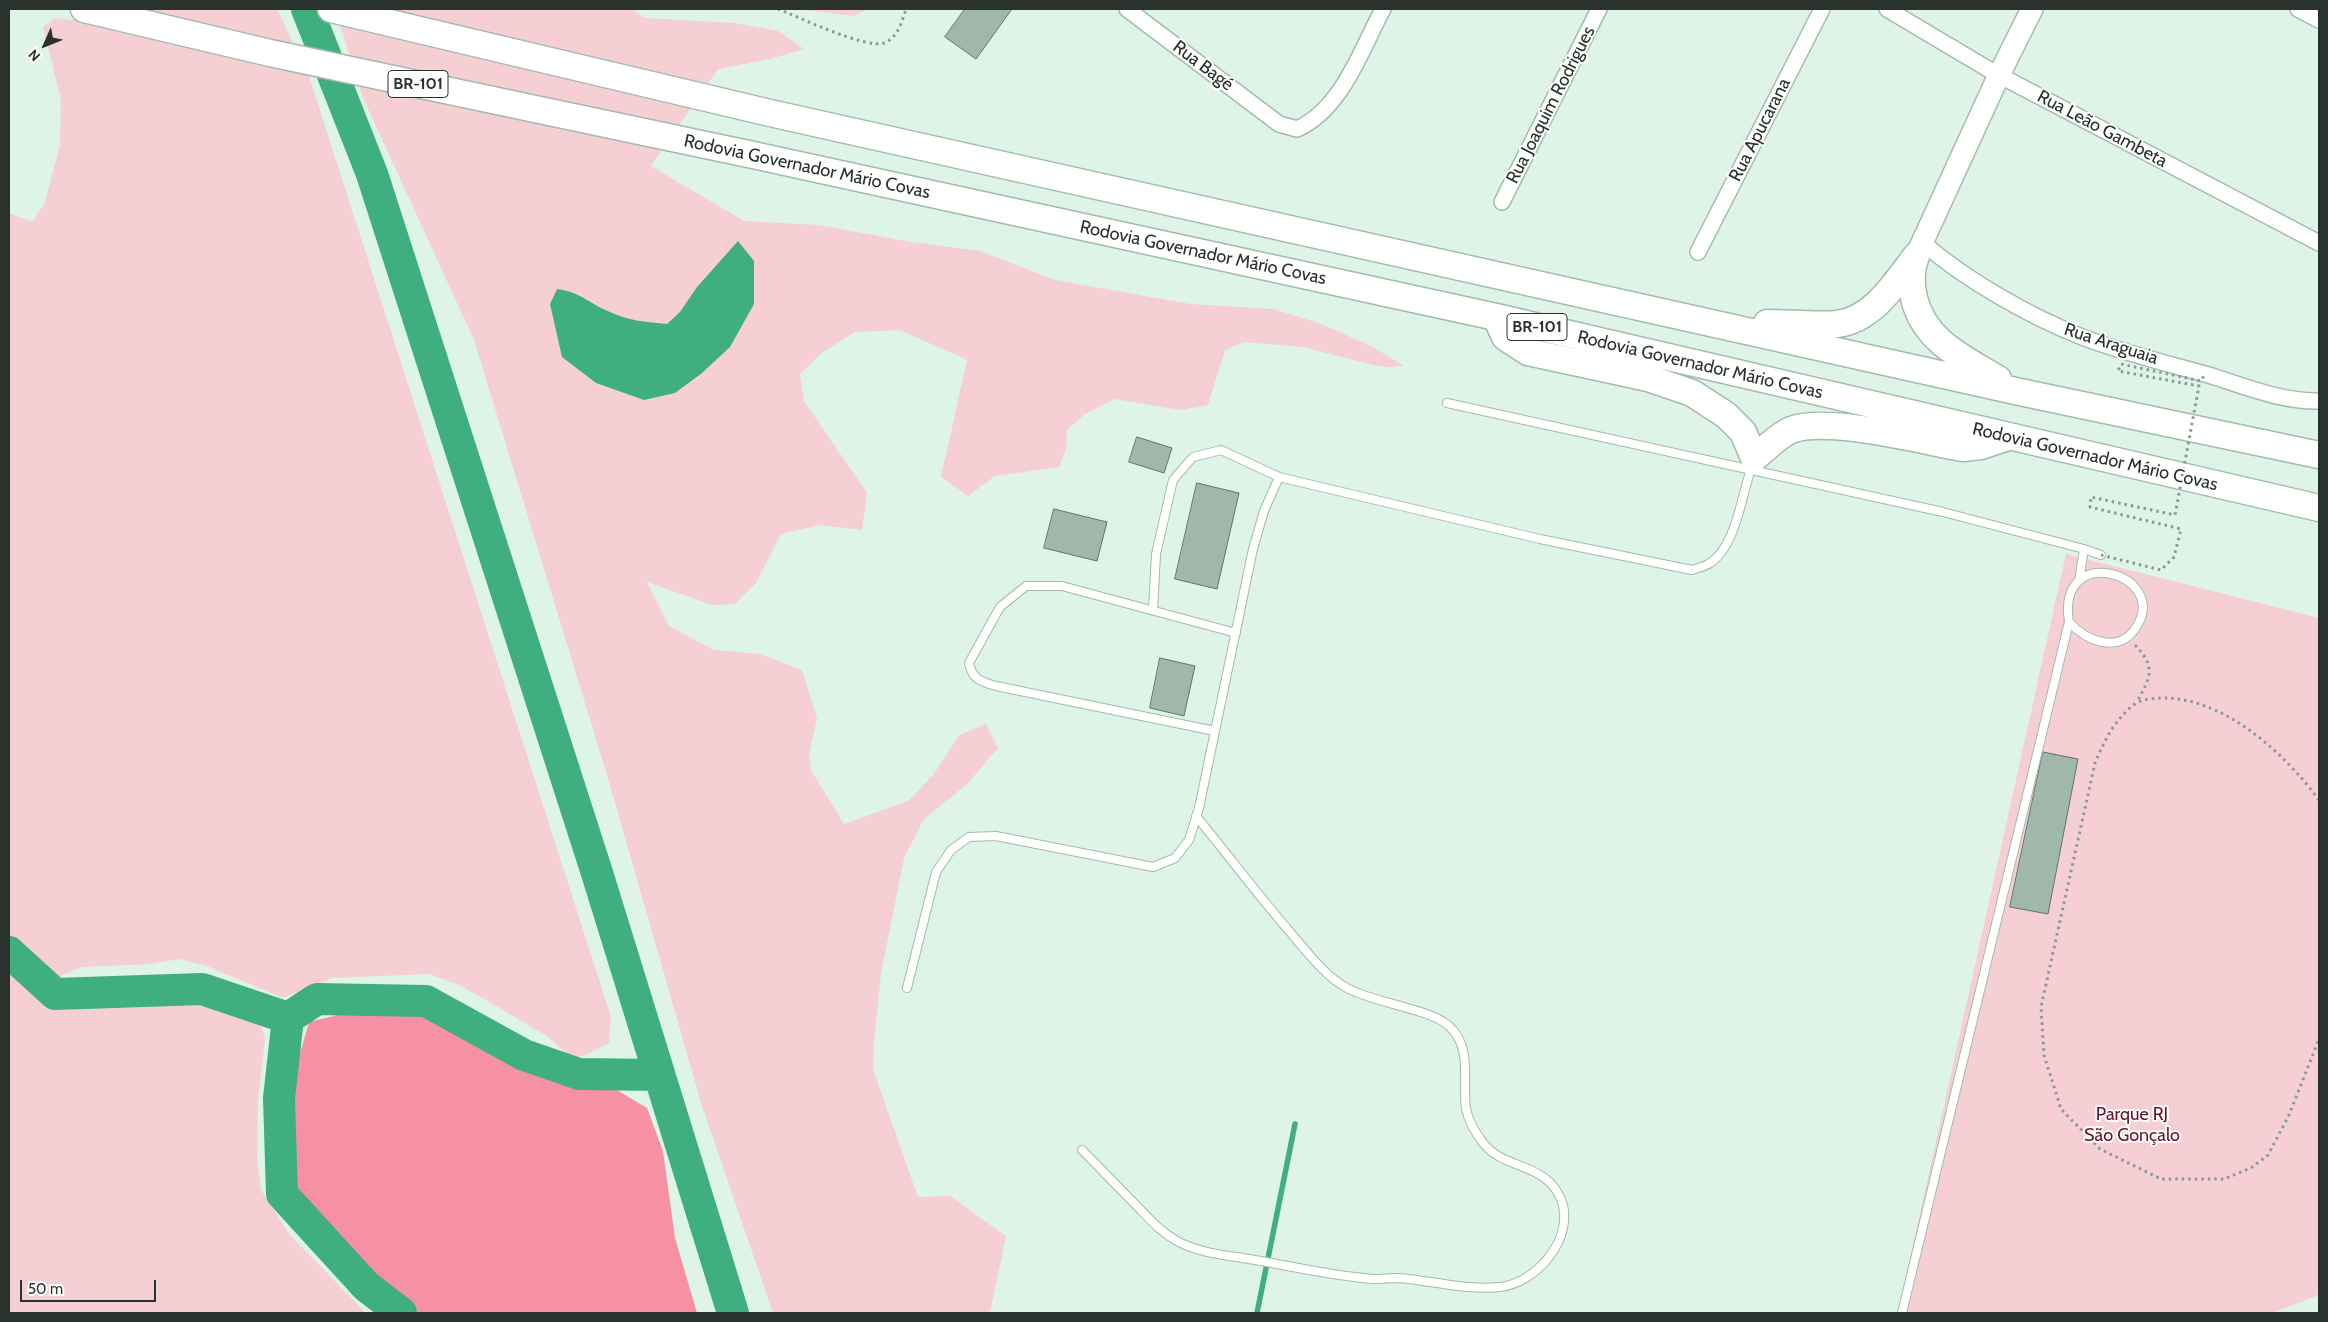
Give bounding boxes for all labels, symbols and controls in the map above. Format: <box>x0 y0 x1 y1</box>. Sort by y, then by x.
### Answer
north arrow <box>20 20 70 70</box>
street label: Rua Joaquim Rodrigues <box>1502 23 1600 187</box>
street label: Rua Bagé <box>1168 36 1238 96</box>
text: N <box>24 46 44 65</box>
road number: BR-101 <box>388 70 448 98</box>
street label: Rua Apucarana <box>1725 75 1795 185</box>
street label: Rua Leão Gambeta <box>2033 86 2171 172</box>
street label: Rodovia Governador Mário Covas <box>682 130 932 204</box>
street label: Rodovia Governador Mário Covas <box>1078 216 1328 290</box>
road number: BR-101 <box>1507 314 1567 341</box>
street label: Rua Araguaia <box>2061 319 2161 369</box>
street label: Rodovia Governador Mário Covas <box>1575 326 1825 404</box>
street label: Rodovia Governador Mário Covas <box>1970 418 2220 496</box>
park label: Parque RJ São Gonçalo <box>2084 1104 2180 1146</box>
scale bar <box>22 1270 159 1302</box>
text: 50 m <box>28 1280 63 1298</box>

